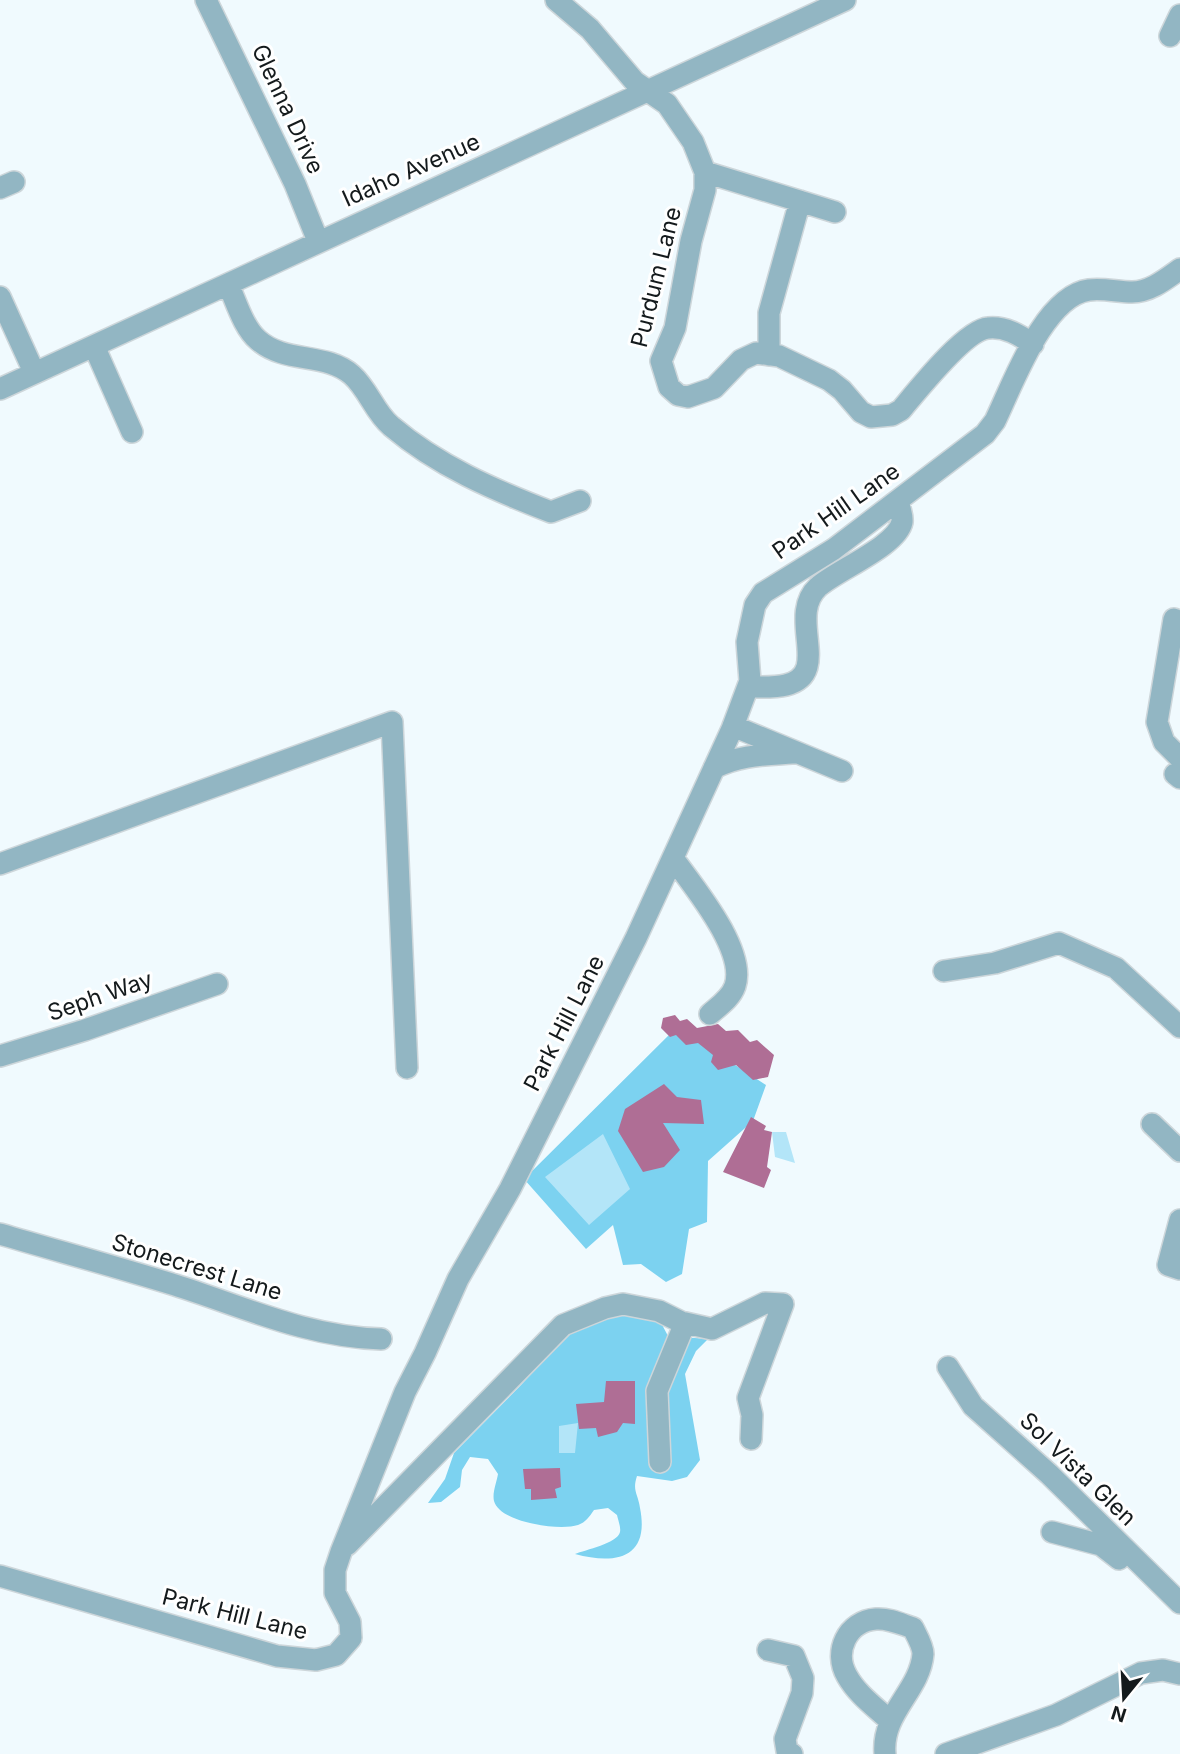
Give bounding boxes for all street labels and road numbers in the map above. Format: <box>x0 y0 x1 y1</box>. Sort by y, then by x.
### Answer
street label: Glenna Drive <box>246 40 330 178</box>
street label: Idaho Avenue <box>338 127 484 213</box>
street label: Purdum Lane <box>625 204 687 350</box>
street label: Park Hill Lane <box>767 457 905 565</box>
street label: Park Hill Lane <box>518 950 610 1096</box>
street label: Seph Way <box>44 965 156 1027</box>
street label: Stonecrest Lane <box>108 1228 286 1306</box>
street label: Sol Vista Glen <box>1014 1407 1142 1531</box>
street label: Park Hill Lane <box>159 1582 311 1646</box>

